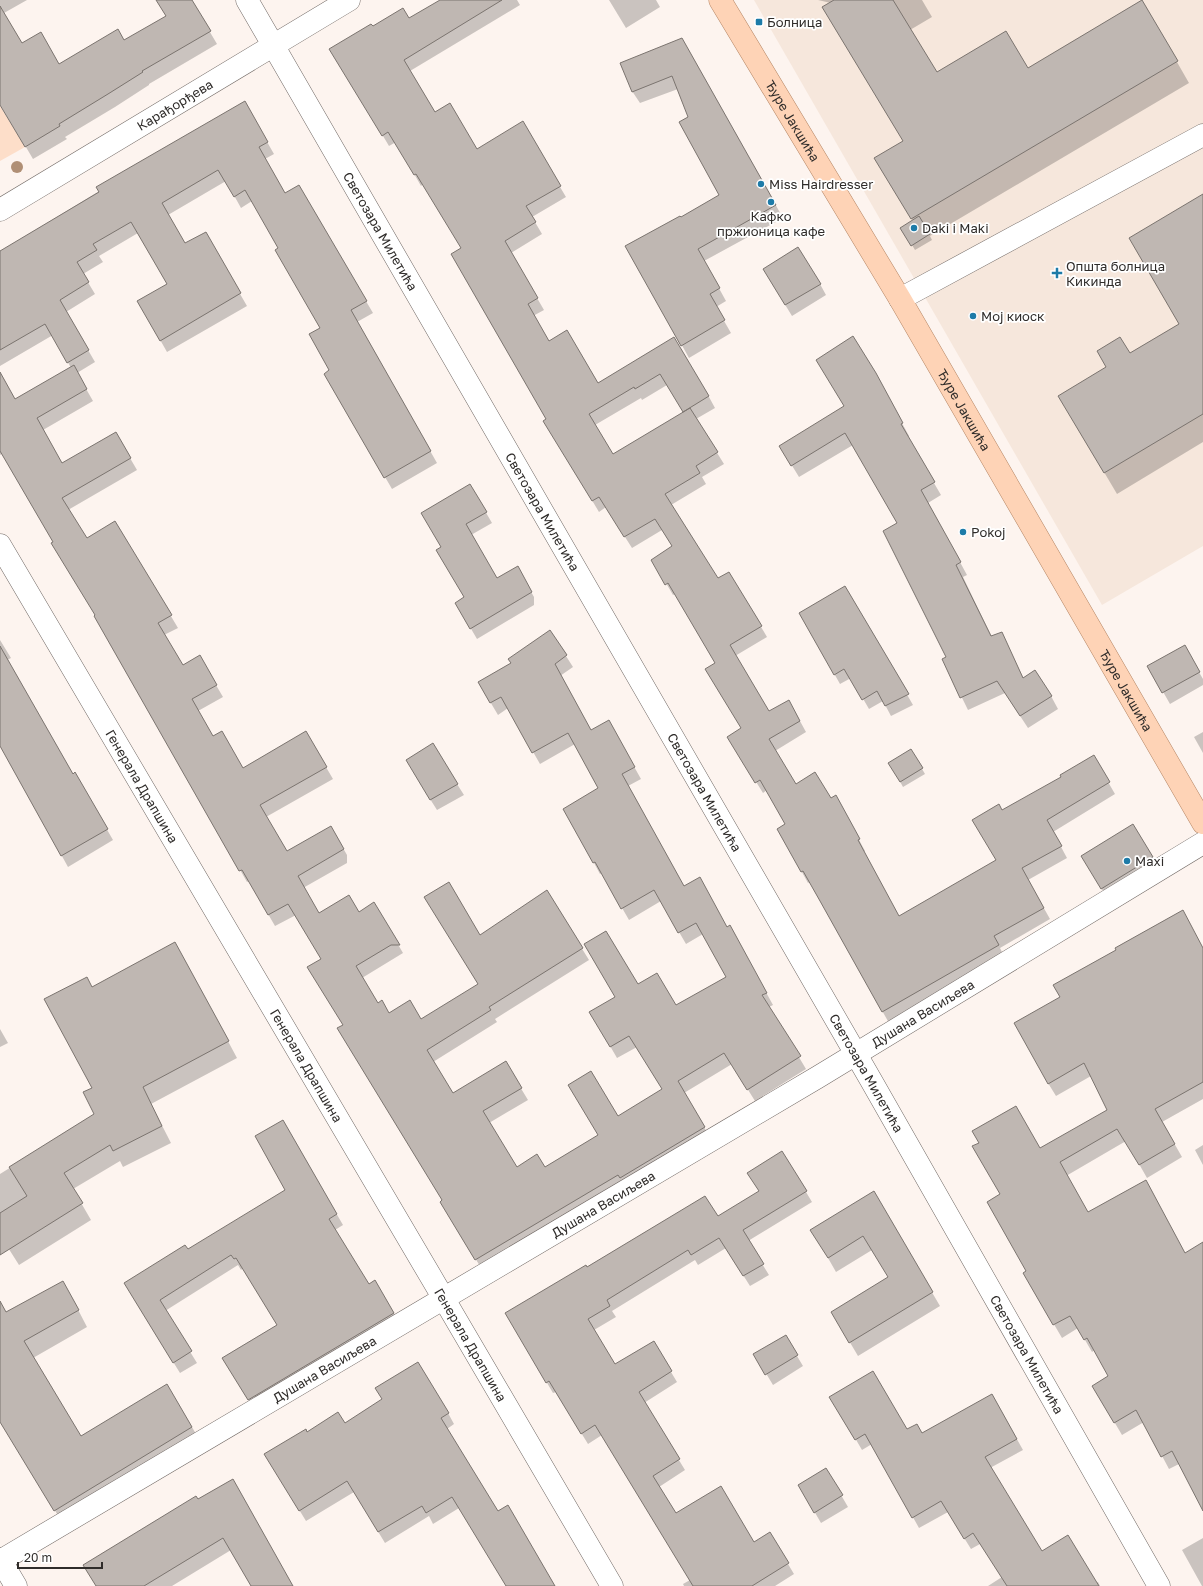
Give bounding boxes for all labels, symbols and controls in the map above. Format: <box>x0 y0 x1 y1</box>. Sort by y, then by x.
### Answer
place label: Болница <box>767 14 822 30</box>
marker: Болница <box>754 17 764 27</box>
street label: Карађорђева <box>134 76 216 134</box>
street label: Ђуре Јакшића <box>762 77 823 164</box>
street label: Светозара Милетића <box>340 169 421 293</box>
place label: Miss Hairdresser <box>769 176 873 192</box>
marker: Miss Hairdresser <box>756 179 766 189</box>
marker: Кафко пржионица кафе <box>766 197 776 207</box>
place label: Кафко пржионица кафе <box>717 208 825 239</box>
place label: Daki i Maki <box>922 220 989 236</box>
marker: Daki i Maki <box>909 223 919 233</box>
place label: Општа болница Кикинда <box>1066 258 1165 289</box>
marker: Општа болница Кикинда <box>1051 267 1063 279</box>
place label: Мој киоск <box>981 308 1045 324</box>
marker: Мој киоск <box>968 311 978 321</box>
street label: Ђуре Јакшића <box>934 366 994 454</box>
street label: Светозара Милетића <box>502 450 583 574</box>
place label: Pokoj <box>971 524 1006 540</box>
marker: Pokoj <box>958 527 968 537</box>
street label: Ђуре Јакшића <box>1096 646 1156 734</box>
street label: Генерала Драпшина <box>102 727 182 846</box>
street label: Светозара Милетића <box>664 730 745 854</box>
place label: Maxi <box>1135 853 1164 869</box>
marker: Maxi <box>1122 856 1132 866</box>
street label: Душана Васиљева <box>868 976 977 1051</box>
street label: Генерала Драпшина <box>267 1006 346 1125</box>
street label: Светозара Милетића <box>826 1011 907 1135</box>
street label: Душана Васиљева <box>549 1167 658 1241</box>
street label: Генерала Драпшина <box>431 1285 510 1404</box>
street label: Светозара Милетића <box>987 1292 1067 1417</box>
street label: Душана Васиљева <box>270 1332 379 1406</box>
scale bar <box>18 1544 102 1570</box>
text: 20 m <box>24 1550 52 1565</box>

